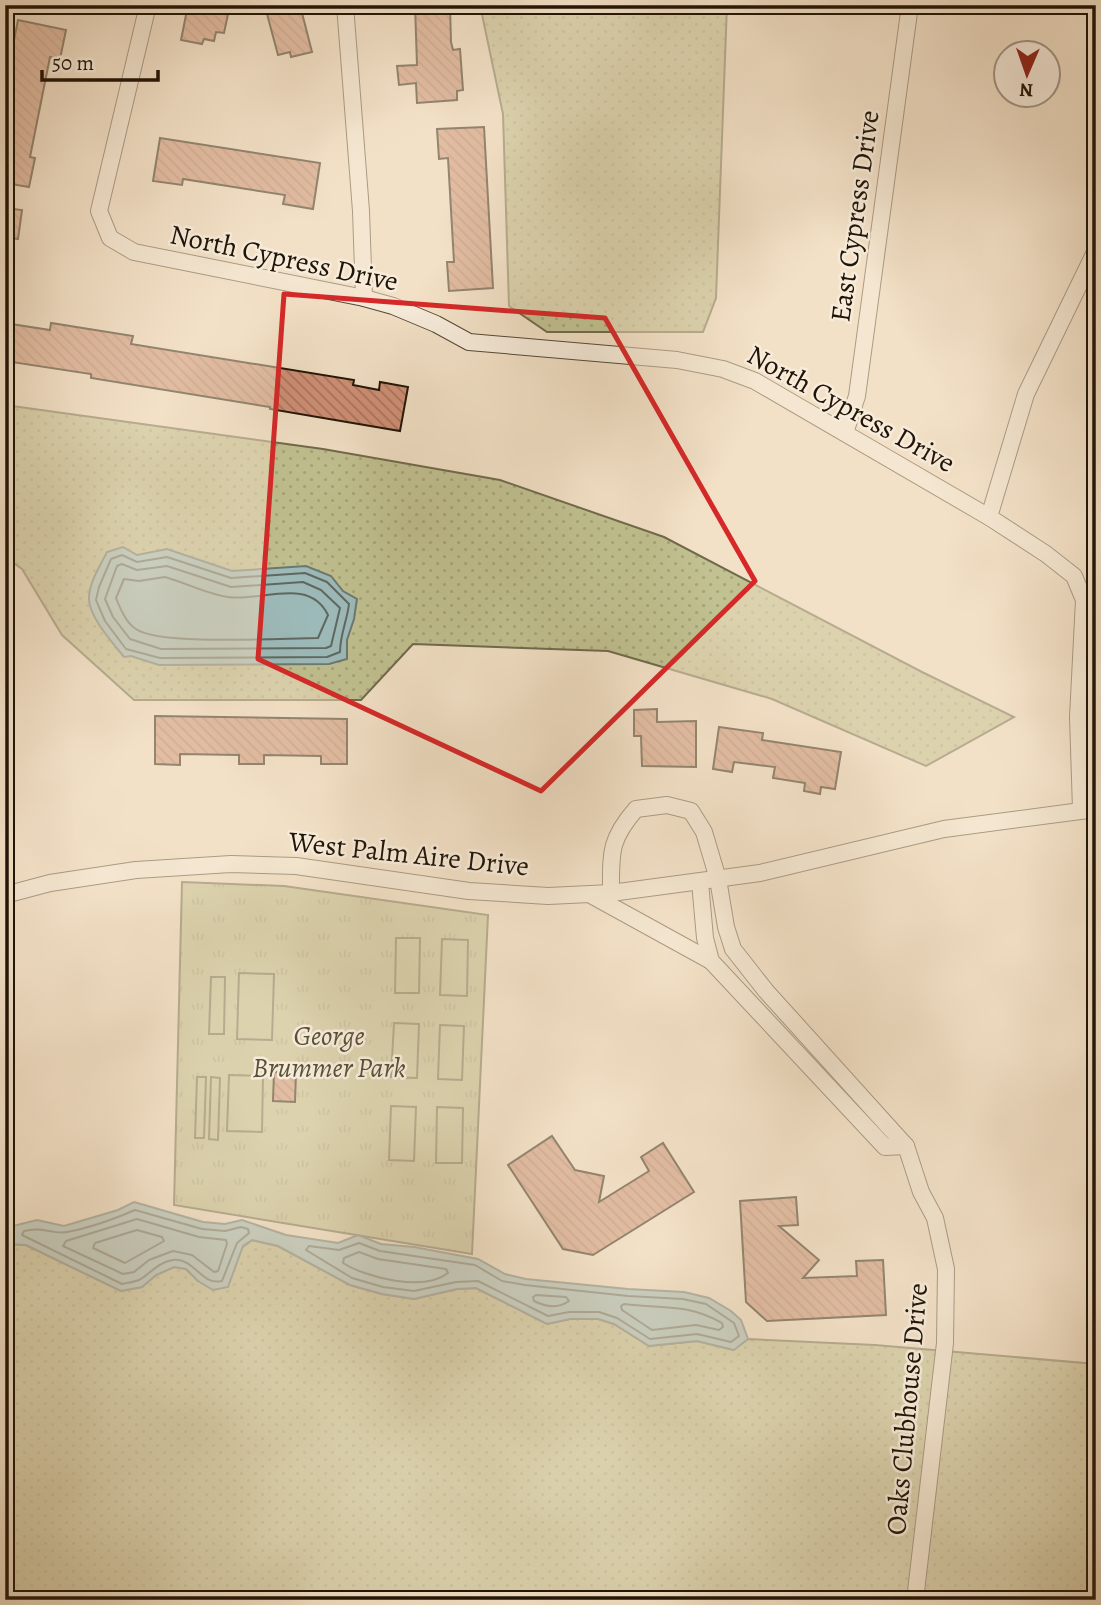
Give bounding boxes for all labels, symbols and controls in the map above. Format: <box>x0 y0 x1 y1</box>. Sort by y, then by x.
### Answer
scale bar <box>42 38 158 82</box>
north arrow <box>992 38 1062 108</box>
text: 50 m <box>52 49 94 77</box>
text: N <box>1019 77 1034 103</box>
street label: East Cypress Drive <box>821 108 889 324</box>
street label: North Cypress Drive <box>166 215 402 301</box>
street label: North Cypress Drive <box>740 336 962 482</box>
street label: West Palm Aire Drive <box>286 822 531 886</box>
park label: George Brummer Park <box>252 1017 406 1087</box>
street label: Oaks Clubhouse Drive <box>877 1281 937 1537</box>

